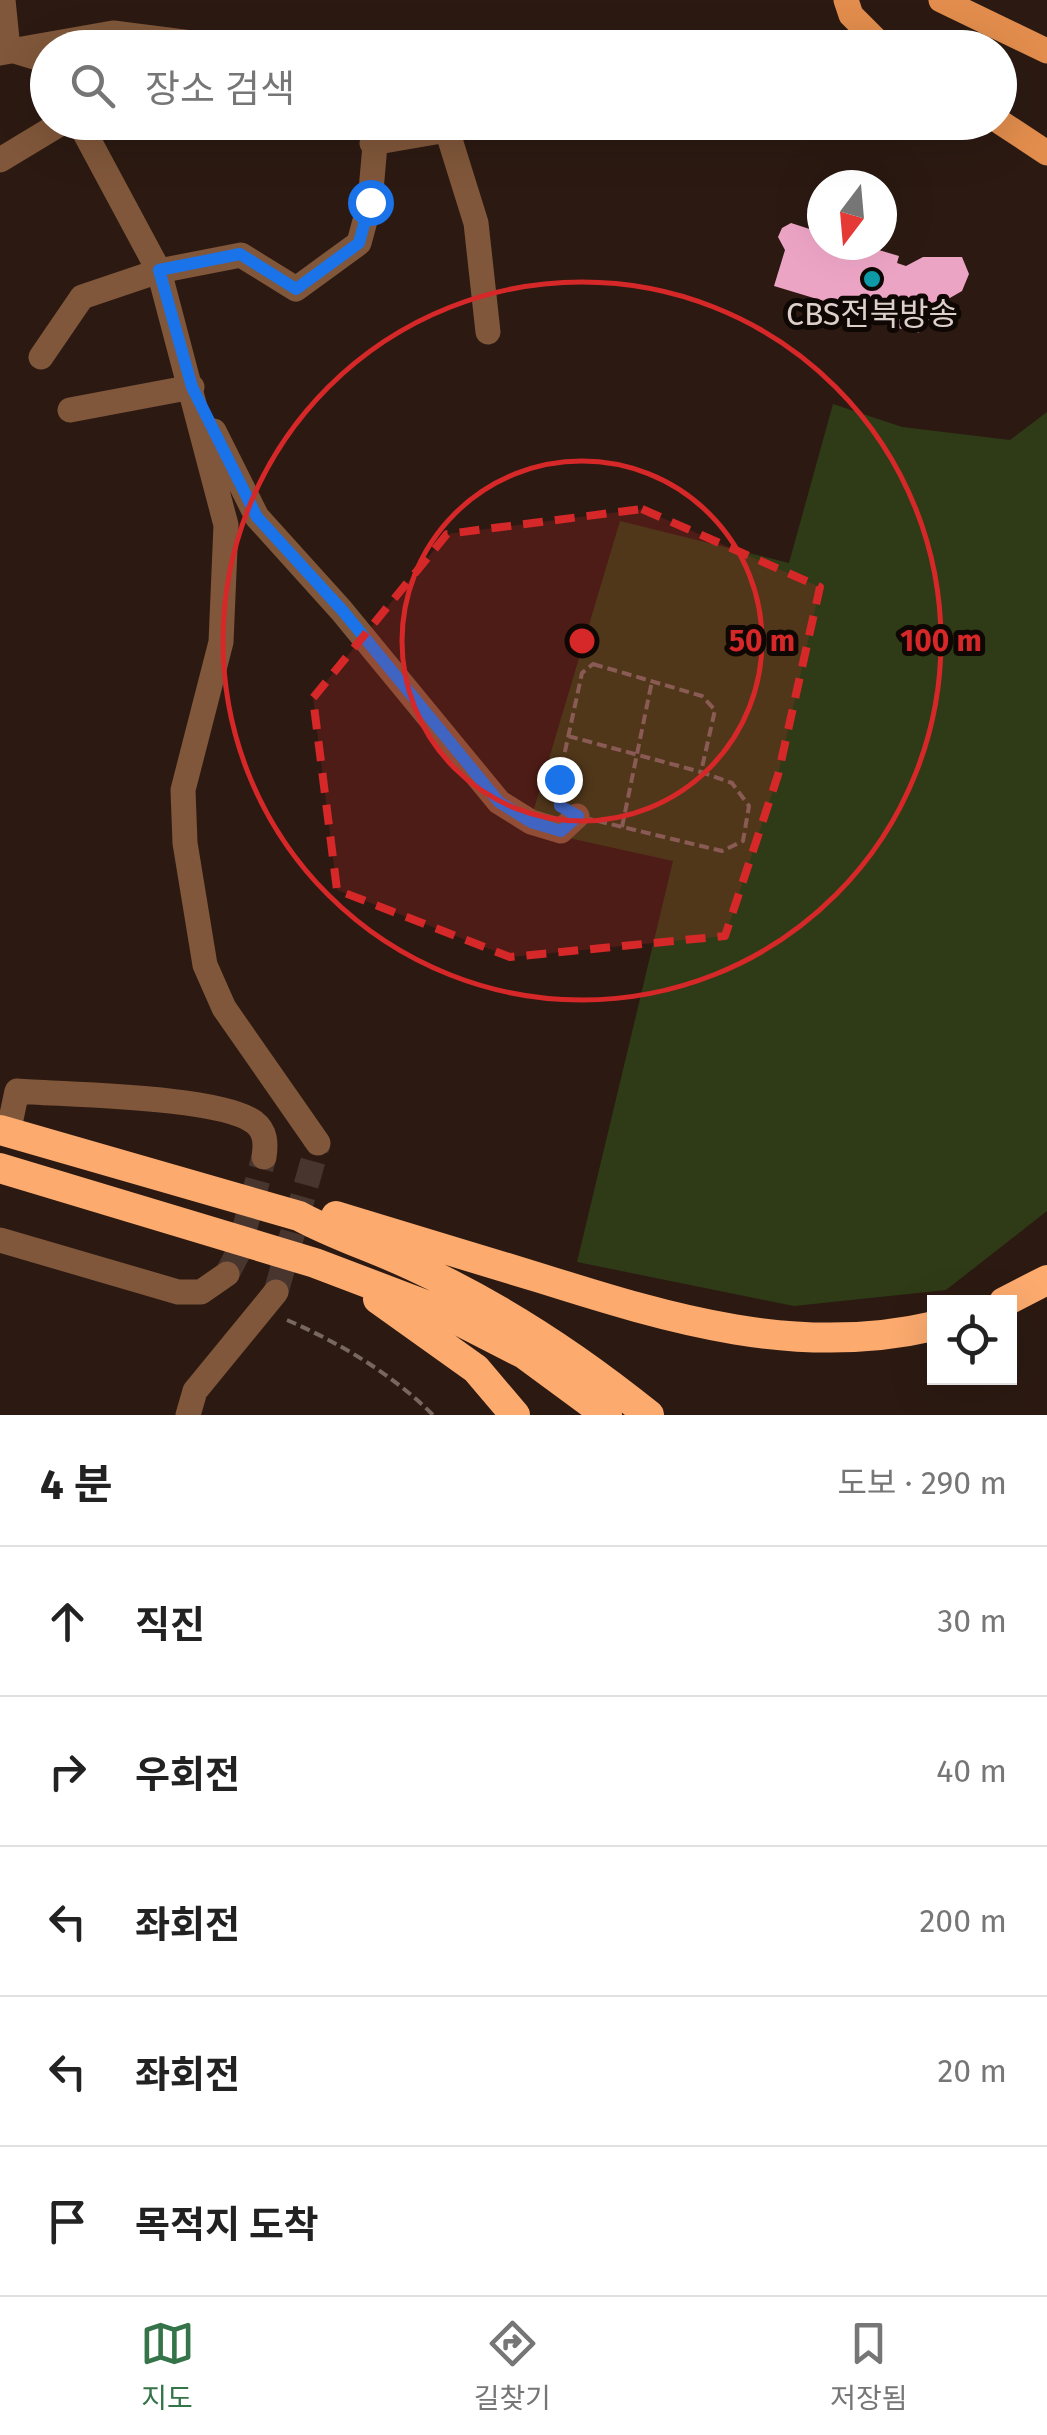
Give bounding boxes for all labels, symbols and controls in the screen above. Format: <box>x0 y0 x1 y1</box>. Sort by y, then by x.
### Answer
search box <box>30 30 1017 140</box>
icon: search <box>65 58 120 113</box>
text: 장소 검색 <box>145 66 295 112</box>
north arrow <box>807 170 897 260</box>
route start <box>348 180 394 226</box>
marker: CBS전북방송 <box>861 268 883 290</box>
place label: CBS전북방송 <box>786 295 958 333</box>
centre of rings <box>564 623 600 659</box>
text: 50 m <box>729 623 795 659</box>
text: 100 m <box>900 623 982 659</box>
route end <box>537 757 583 803</box>
map controls <box>927 1295 1017 1385</box>
button: locate <box>927 1295 1017 1385</box>
text: 4 분 <box>40 1460 112 1510</box>
text: 도보 · 290 m <box>837 1464 1007 1502</box>
icon: ahead <box>40 1594 95 1649</box>
text: 직진 <box>135 1602 205 1648</box>
text: 30 m <box>937 1602 1007 1640</box>
icon: right <box>40 1744 95 1799</box>
text: 우회전 <box>135 1752 240 1798</box>
text: 40 m <box>936 1752 1007 1790</box>
icon: left <box>40 1894 95 1949</box>
text: 좌회전 <box>135 1902 240 1948</box>
text: 200 m <box>920 1902 1007 1940</box>
icon: left <box>40 2044 95 2099</box>
text: 좌회전 <box>135 2052 240 2098</box>
text: 20 m <box>937 2052 1007 2090</box>
icon: arrive <box>40 2194 95 2249</box>
text: 목적지 도착 <box>135 2202 319 2248</box>
tab: 지도 <box>140 2316 195 2416</box>
tab: 길찾기 <box>474 2316 551 2416</box>
tab: 저장됨 <box>830 2316 907 2416</box>

